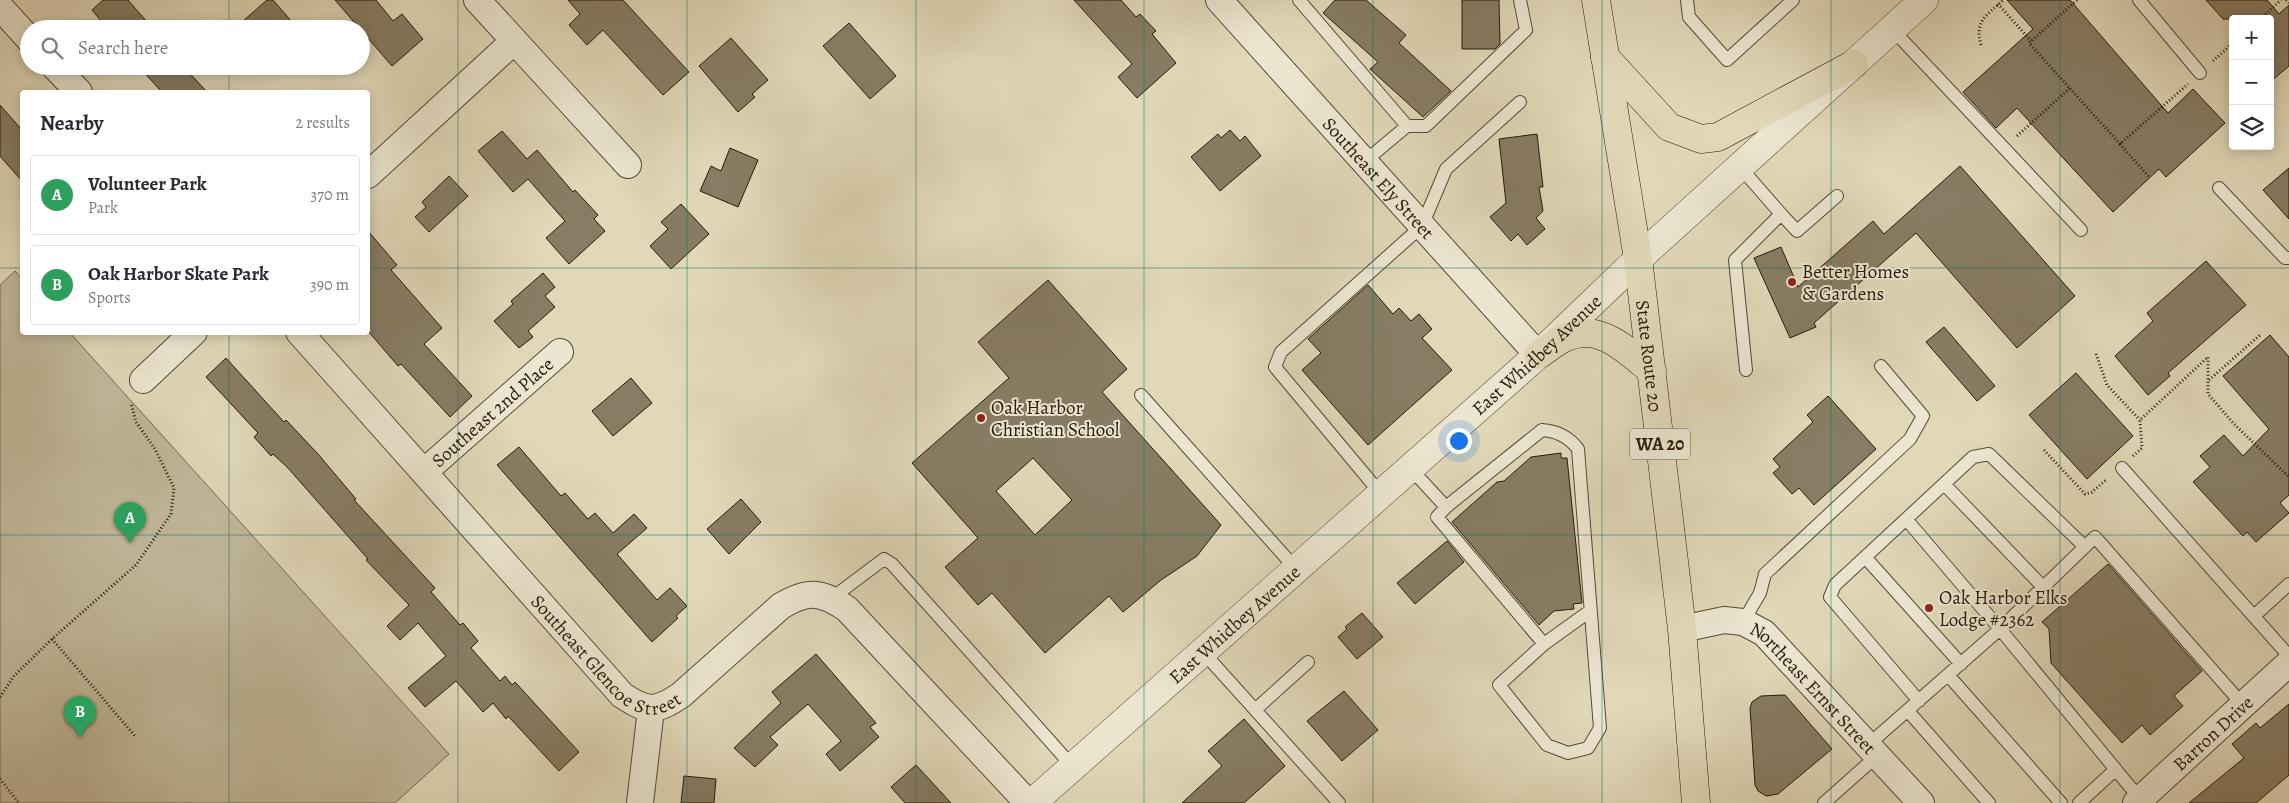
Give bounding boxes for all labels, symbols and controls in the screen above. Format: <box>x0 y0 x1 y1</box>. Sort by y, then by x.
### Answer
map controls <box>2229 15 2274 150</box>
button: + <box>2229 15 2274 60</box>
search box <box>20 20 370 75</box>
icon: search <box>38 34 66 62</box>
text: Search here <box>78 35 168 61</box>
button: − <box>2229 60 2274 105</box>
button: layers <box>2229 105 2274 150</box>
text: Nearby <box>40 109 103 137</box>
text: 2 results <box>295 112 350 134</box>
street label: Southeast Ely Street <box>1316 112 1440 245</box>
text: Volunteer Park <box>88 171 207 197</box>
text: A <box>52 184 62 206</box>
text: 370 m <box>311 184 349 206</box>
text: Park <box>88 197 118 219</box>
place label: Better Homes & Gardens <box>1802 259 1909 307</box>
text: Oak Harbor Skate Park <box>88 261 269 287</box>
text: B <box>52 274 62 296</box>
text: 390 m <box>310 274 349 296</box>
marker: Better Homes & Gardens <box>1786 276 1798 288</box>
text: Sports <box>88 287 131 309</box>
street label: East Whidbey Avenue <box>1467 289 1608 422</box>
street label: State Route 20 <box>1629 299 1668 413</box>
street label: Southeast 2nd Place <box>426 352 559 473</box>
place label: Oak Harbor Christian School <box>991 395 1120 443</box>
marker: Oak Harbor Christian School <box>975 412 987 424</box>
your location <box>1446 428 1472 454</box>
road number: WA 20 <box>1630 428 1690 459</box>
pin: A <box>114 502 146 543</box>
street label: East Whidbey Avenue <box>1163 559 1306 690</box>
place label: Oak Harbor Elks Lodge #2362 <box>1939 585 2067 633</box>
street label: Southeast Glencoe Street <box>525 589 686 722</box>
marker: Oak Harbor Elks Lodge #2362 <box>1923 602 1935 614</box>
street label: Northeast Ernst Street <box>1745 616 1882 760</box>
street label: Barron Drive <box>2167 690 2259 777</box>
pin: B <box>64 696 96 737</box>

